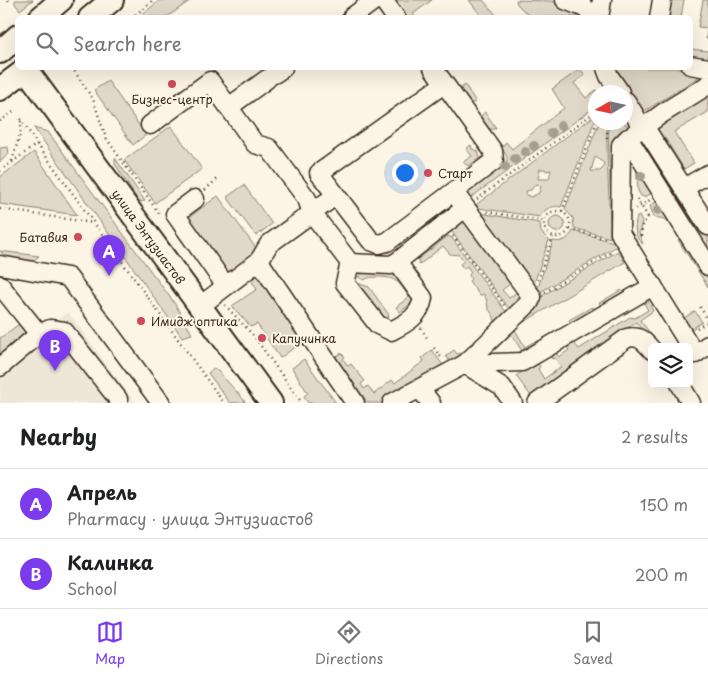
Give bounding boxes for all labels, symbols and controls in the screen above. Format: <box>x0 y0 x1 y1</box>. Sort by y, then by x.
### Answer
search box <box>15 15 693 70</box>
icon: search <box>33 29 61 57</box>
text: Search here <box>73 29 182 57</box>
marker: Бизнес-центр <box>166 78 178 90</box>
north arrow <box>588 85 633 130</box>
place label: Бизнес-центр <box>131 90 213 108</box>
your location <box>392 160 418 186</box>
place label: Старт <box>438 164 473 182</box>
marker: Старт <box>422 167 434 179</box>
street label: улица Энтузиастов <box>108 185 190 288</box>
place label: Батавия <box>20 228 68 246</box>
marker: Батавия <box>72 231 84 243</box>
pin: A <box>93 235 125 276</box>
place label: Имидж оптика <box>151 312 238 330</box>
marker: Имидж оптика <box>135 315 147 327</box>
place label: Капучинка <box>272 329 337 347</box>
pin: B <box>39 330 71 371</box>
marker: Капучинка <box>256 332 268 344</box>
map controls <box>648 343 693 388</box>
button: layers <box>648 343 693 388</box>
text: Nearby <box>20 420 97 452</box>
text: 2 results <box>621 424 688 448</box>
text: Апрель <box>67 478 137 506</box>
text: A <box>30 492 42 516</box>
text: 150 m <box>640 492 688 516</box>
text: Pharmacy · улица Энтузиастов <box>67 506 313 530</box>
text: Калинка <box>67 548 154 576</box>
text: B <box>31 562 41 586</box>
text: 200 m <box>635 562 688 586</box>
text: School <box>67 576 117 600</box>
tab: Map <box>95 618 125 669</box>
tab: Directions <box>315 618 383 669</box>
tab: Saved <box>573 618 613 669</box>

